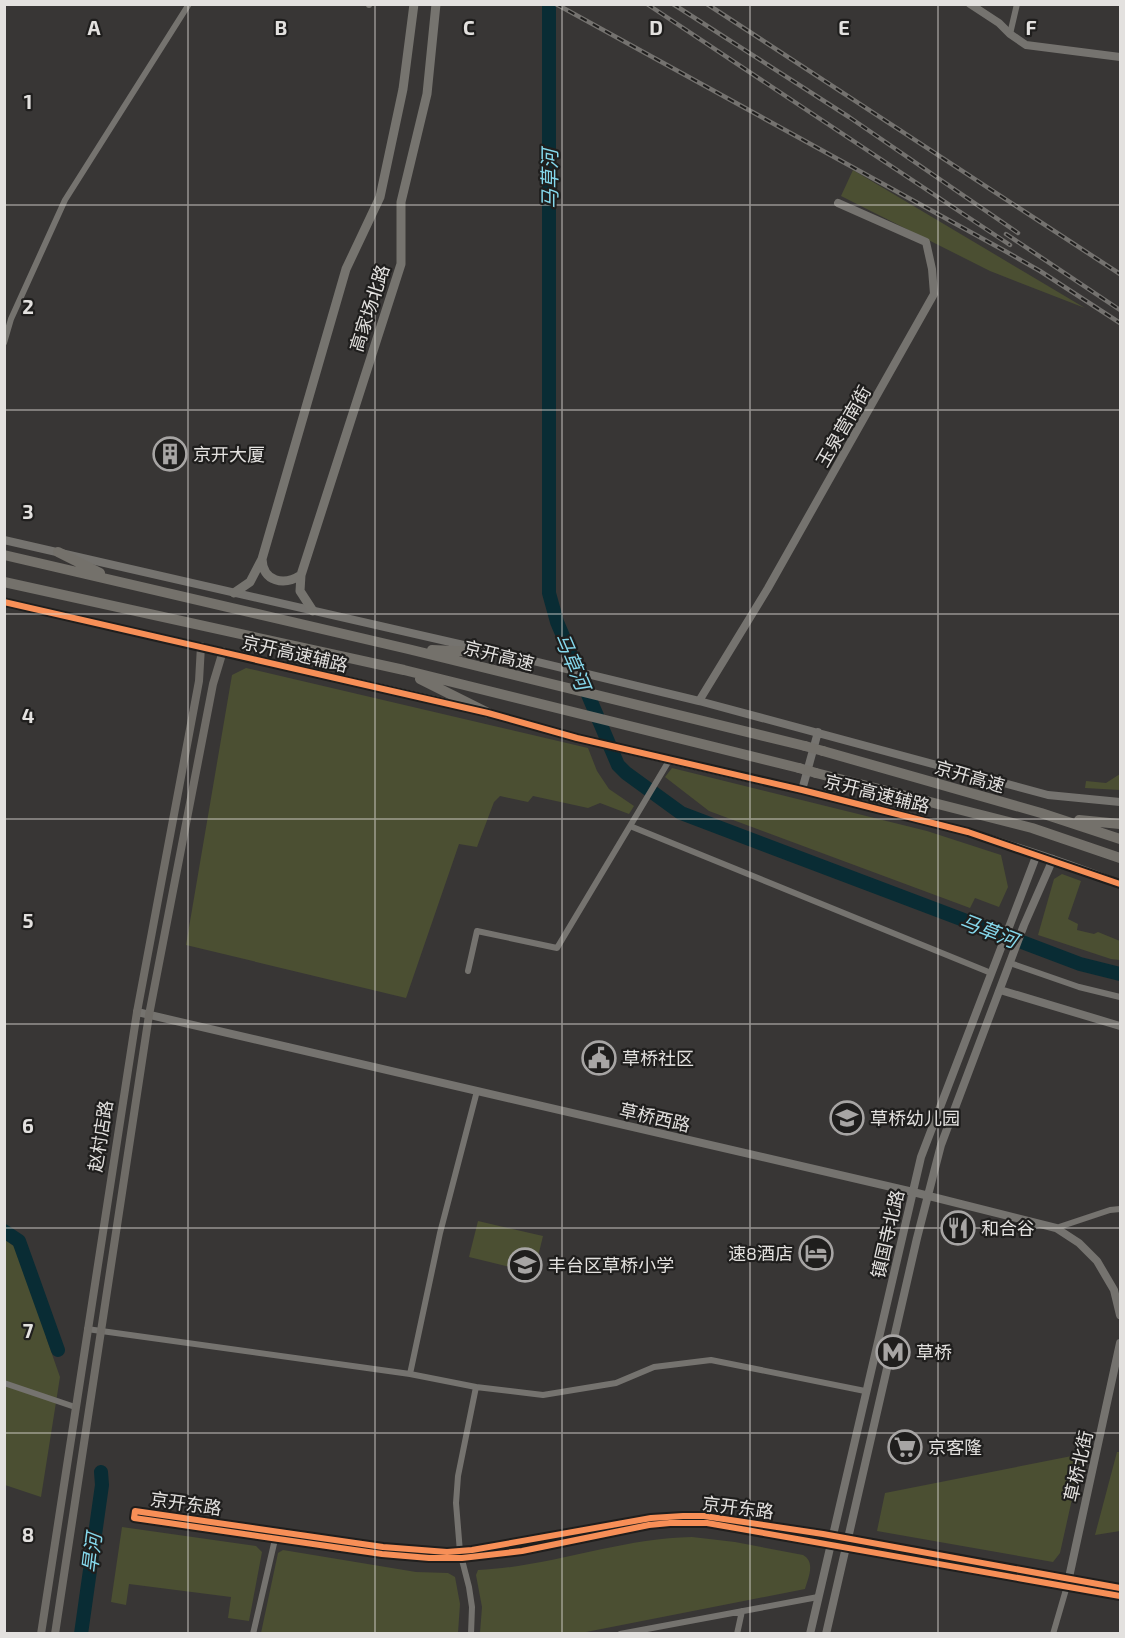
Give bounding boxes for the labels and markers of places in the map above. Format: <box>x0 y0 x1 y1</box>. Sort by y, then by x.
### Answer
building icon: 京开大厦 <box>152 436 188 472</box>
place label: 京开大厦 <box>193 443 265 465</box>
public building icon: 草桥社区 <box>581 1040 617 1076</box>
place label: 草桥社区 <box>622 1047 694 1069</box>
school or university icon: 草桥幼儿园 <box>829 1100 865 1136</box>
place label: 草桥幼儿园 <box>870 1107 960 1129</box>
restaurant icon: 和合谷 <box>940 1210 976 1246</box>
place label: 和合谷 <box>981 1217 1035 1239</box>
hotel icon: 速8酒店 <box>798 1235 834 1271</box>
place label: 速8酒店 <box>728 1242 793 1264</box>
school or university icon: 丰台区草桥小学 <box>507 1247 543 1283</box>
place label: 丰台区草桥小学 <box>548 1254 674 1276</box>
metro station icon: 草桥 <box>875 1334 911 1370</box>
place label: 草桥 <box>916 1341 952 1363</box>
supermarket icon: 京客隆 <box>887 1429 923 1465</box>
place label: 京客隆 <box>928 1436 982 1458</box>

